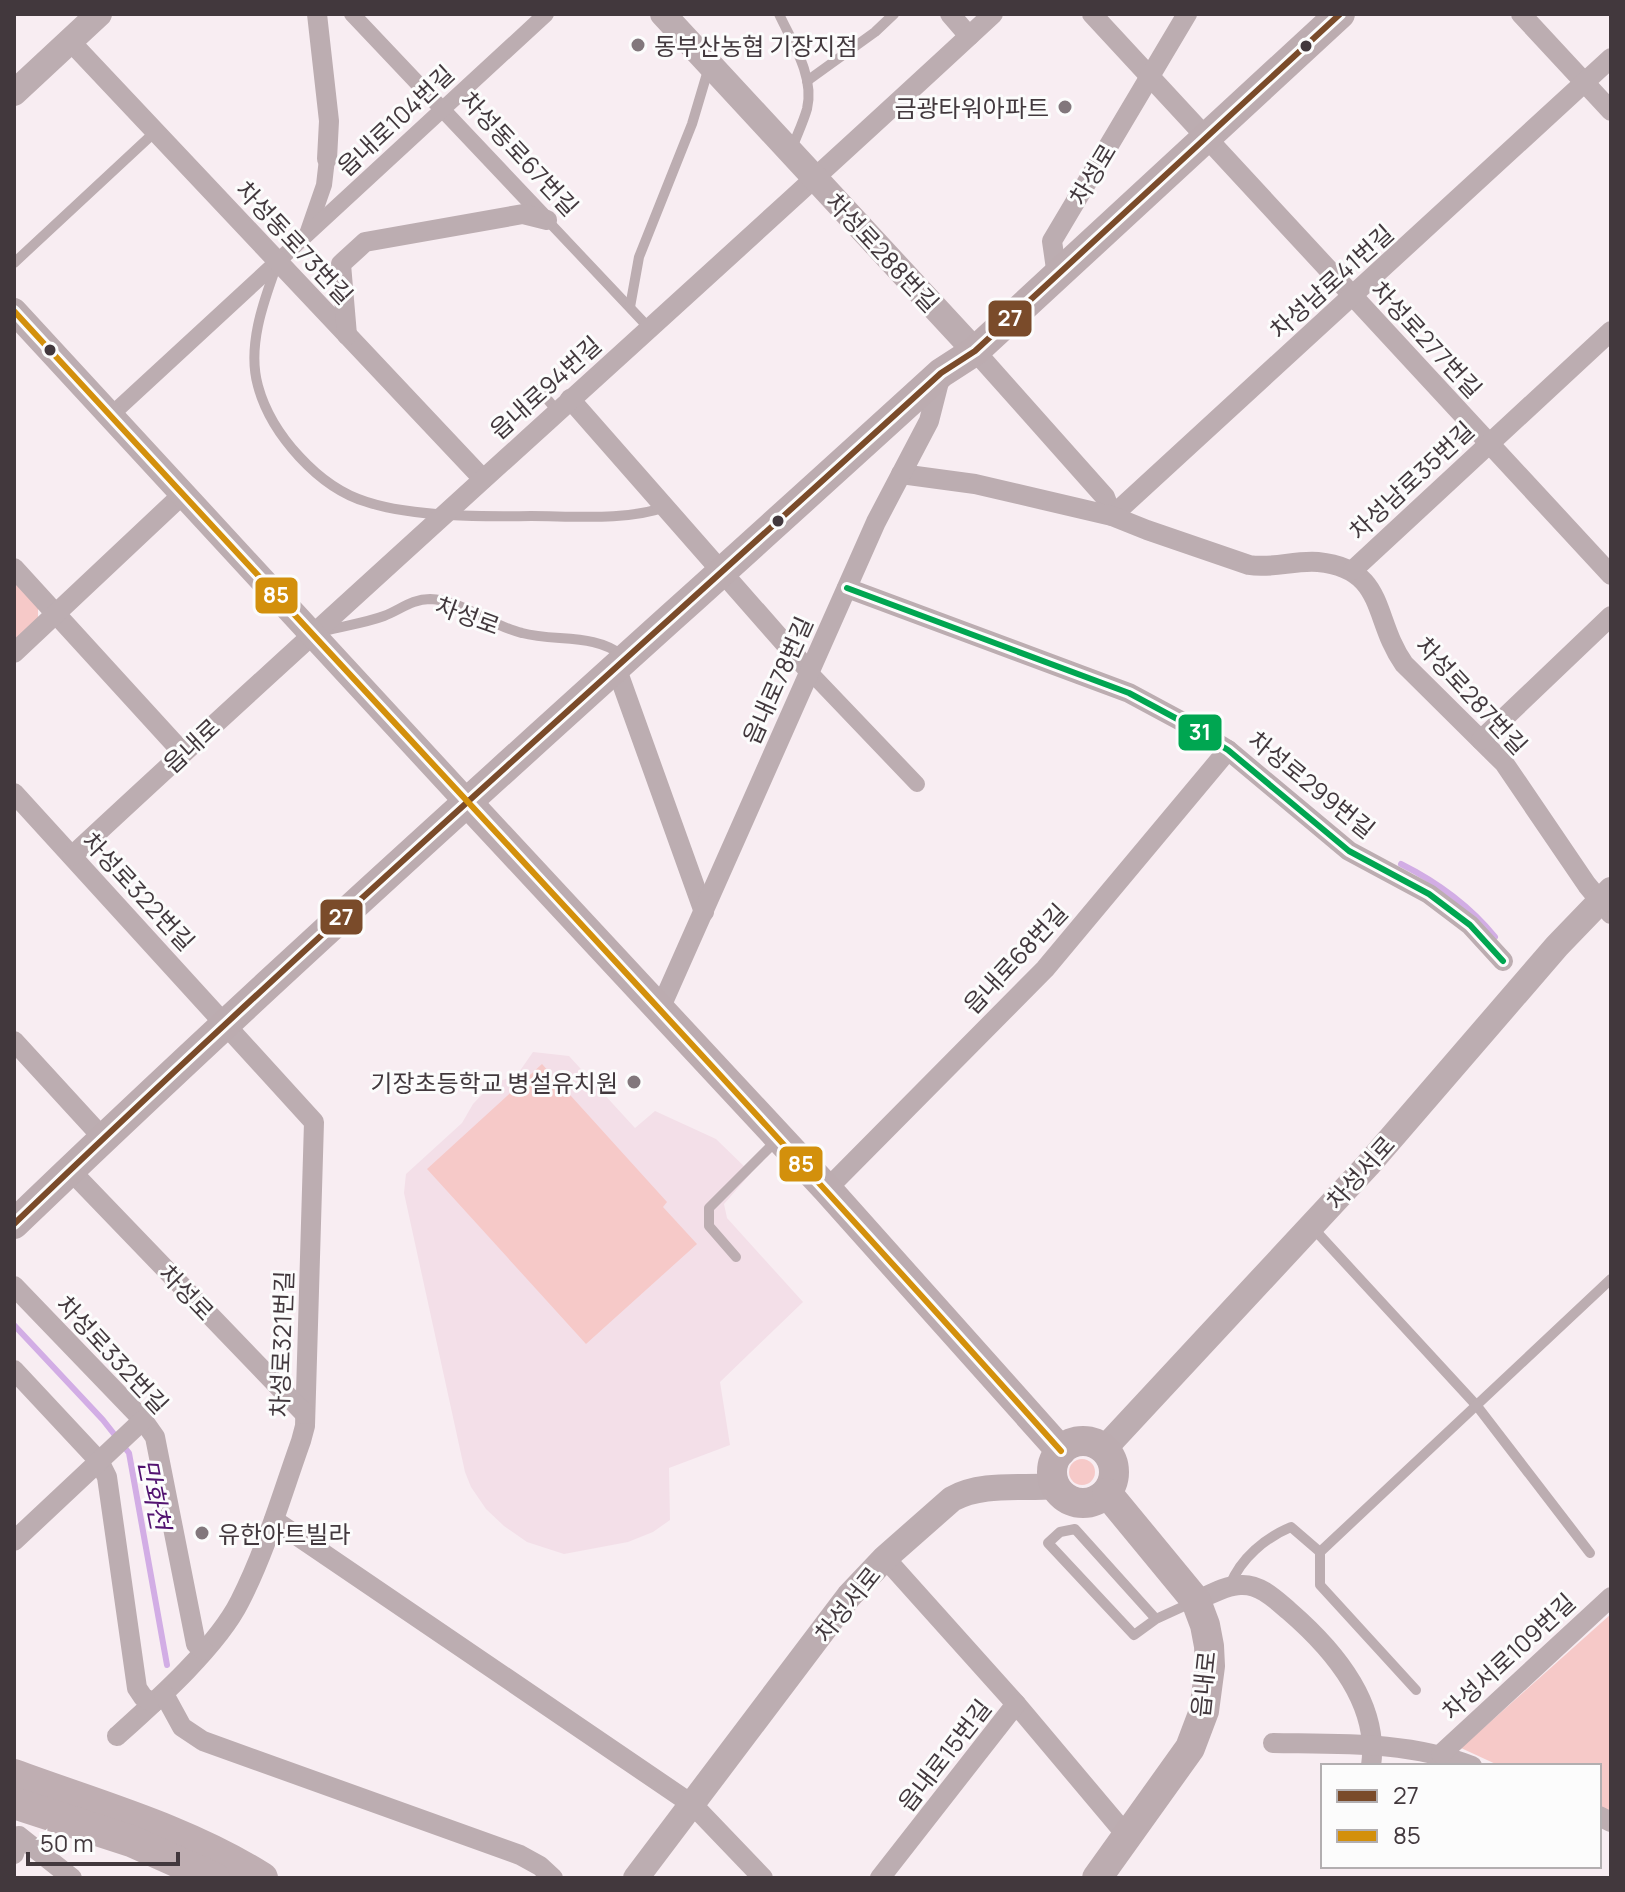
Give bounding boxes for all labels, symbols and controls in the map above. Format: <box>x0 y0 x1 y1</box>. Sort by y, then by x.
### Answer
place label: 동부산농협 기장지점 <box>654 29 858 62</box>
marker: 동부산농협 기장지점 <box>629 36 647 54</box>
unlabelled marker <box>1298 38 1314 54</box>
street label: 읍내로104번길 <box>329 57 461 183</box>
street label: 차성동로67번길 <box>454 83 586 223</box>
place label: 금광타워아파트 <box>894 91 1049 124</box>
marker: 금광타워아파트 <box>1056 98 1074 116</box>
street label: 차성로 <box>1061 137 1123 211</box>
street label: 차성동로73번길 <box>229 173 361 311</box>
street label: 차성로288번길 <box>819 185 947 319</box>
street label: 차성남로41번길 <box>1262 217 1400 345</box>
street label: 차성로277번길 <box>1364 273 1490 405</box>
line badge: 27 <box>987 299 1033 338</box>
text: 27 <box>998 303 1022 333</box>
street label: 읍내로94번길 <box>482 328 608 446</box>
unlabelled marker <box>42 342 58 358</box>
street label: 차성남로35번길 <box>1341 414 1481 546</box>
unlabelled marker <box>770 513 786 529</box>
line badge: 85 <box>254 576 299 615</box>
text: 85 <box>263 580 289 610</box>
street label: 차성로 <box>431 588 505 642</box>
street label: 읍내로78번길 <box>734 611 820 749</box>
street label: 차성로287번길 <box>1409 629 1535 761</box>
street label: 읍내로 <box>156 710 226 780</box>
line badge: 31 <box>1177 713 1223 752</box>
text: 31 <box>1189 717 1211 747</box>
street label: 차성로299번길 <box>1242 723 1382 845</box>
street label: 차성로322번길 <box>75 825 203 957</box>
street label: 읍내로68번길 <box>955 896 1075 1020</box>
line badge: 27 <box>319 898 364 936</box>
text: 27 <box>329 902 353 932</box>
place label: 기장초등학교 병설유치원 <box>370 1066 618 1099</box>
marker: 기장초등학교 병설유치원 <box>625 1073 643 1091</box>
street label: 차성서로 <box>1318 1128 1402 1216</box>
line badge: 85 <box>778 1145 824 1183</box>
text: 85 <box>788 1149 814 1179</box>
street label: 차성로 <box>152 1257 222 1327</box>
street label: 차성로321번길 <box>262 1270 300 1418</box>
street label: 차성로332번길 <box>50 1288 176 1420</box>
water label: 만화천 <box>130 1455 180 1536</box>
place label: 유한아트빌라 <box>218 1517 350 1550</box>
marker: 유한아트빌라 <box>193 1524 211 1542</box>
street label: 차성서로 <box>806 1559 888 1649</box>
street label: 차성서로109번길 <box>1434 1585 1582 1727</box>
street label: 읍내로 <box>1183 1649 1223 1719</box>
street label: 읍내로15번길 <box>890 1692 998 1818</box>
legend <box>1321 1764 1601 1868</box>
text: 27 <box>1393 1778 1419 1811</box>
scale bar <box>28 1816 178 1866</box>
text: 85 <box>1393 1818 1421 1851</box>
text: 50 m <box>40 1826 94 1859</box>

